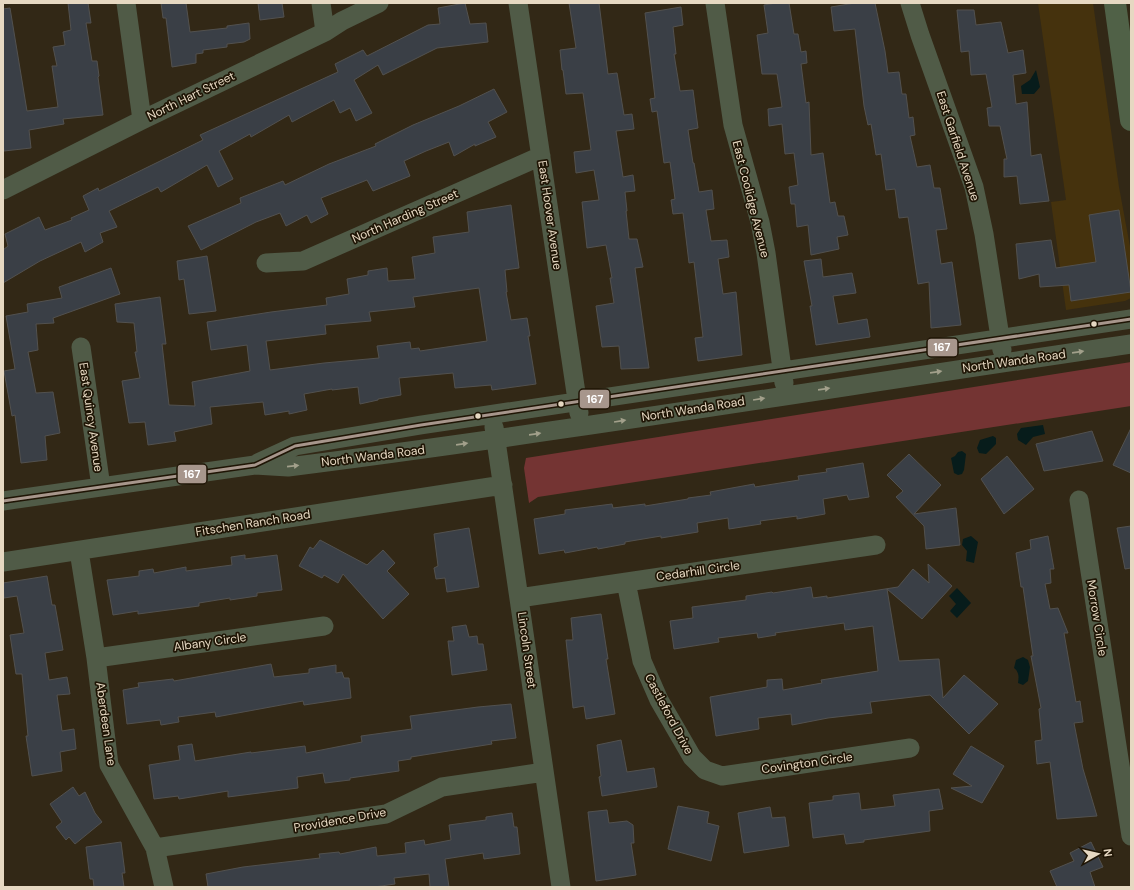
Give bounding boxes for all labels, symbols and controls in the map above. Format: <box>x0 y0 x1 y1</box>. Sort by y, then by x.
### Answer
street label: North Hart Street <box>144 68 238 124</box>
street label: East Garfield Avenue <box>933 89 983 203</box>
street label: East Coolidge Avenue <box>729 139 773 259</box>
street label: East Hoover Avenue <box>534 159 566 271</box>
street label: North Harding Street <box>349 185 461 247</box>
unlabelled marker <box>1089 319 1099 329</box>
line badge: 167 <box>927 338 958 357</box>
text: 167 <box>934 340 950 354</box>
street label: North Wanda Road <box>961 346 1067 376</box>
one-way arrow <box>1072 349 1084 355</box>
street label: East Quincy Avenue <box>75 361 107 473</box>
one-way arrow <box>930 369 942 375</box>
one-way arrow <box>818 386 830 392</box>
line badge: 167 <box>579 389 610 409</box>
text: 167 <box>587 392 603 406</box>
street label: North Wanda Road <box>640 393 746 425</box>
one-way arrow <box>753 396 765 402</box>
unlabelled marker <box>556 399 566 409</box>
unlabelled marker <box>473 411 483 421</box>
one-way arrow <box>614 418 626 424</box>
one-way arrow <box>528 431 541 437</box>
one-way arrow <box>455 441 468 447</box>
street label: North Wanda Road <box>320 442 426 470</box>
one-way arrow <box>287 462 300 469</box>
line badge: 167 <box>177 464 207 484</box>
text: 167 <box>184 467 200 481</box>
street label: Fitschen Ranch Road <box>194 506 312 540</box>
street label: Cedarhill Circle <box>655 557 741 585</box>
street label: Morrow Circle <box>1083 579 1111 658</box>
street label: Lincoln Street <box>514 611 540 689</box>
street label: Albany Circle <box>173 629 248 655</box>
street label: Castleford Drive <box>641 671 697 757</box>
street label: Aberdeen Lane <box>92 681 120 767</box>
street label: Covington Circle <box>760 749 854 777</box>
street label: Providence Drive <box>292 804 388 836</box>
north arrow <box>1078 834 1118 874</box>
text: N <box>1100 848 1115 858</box>

